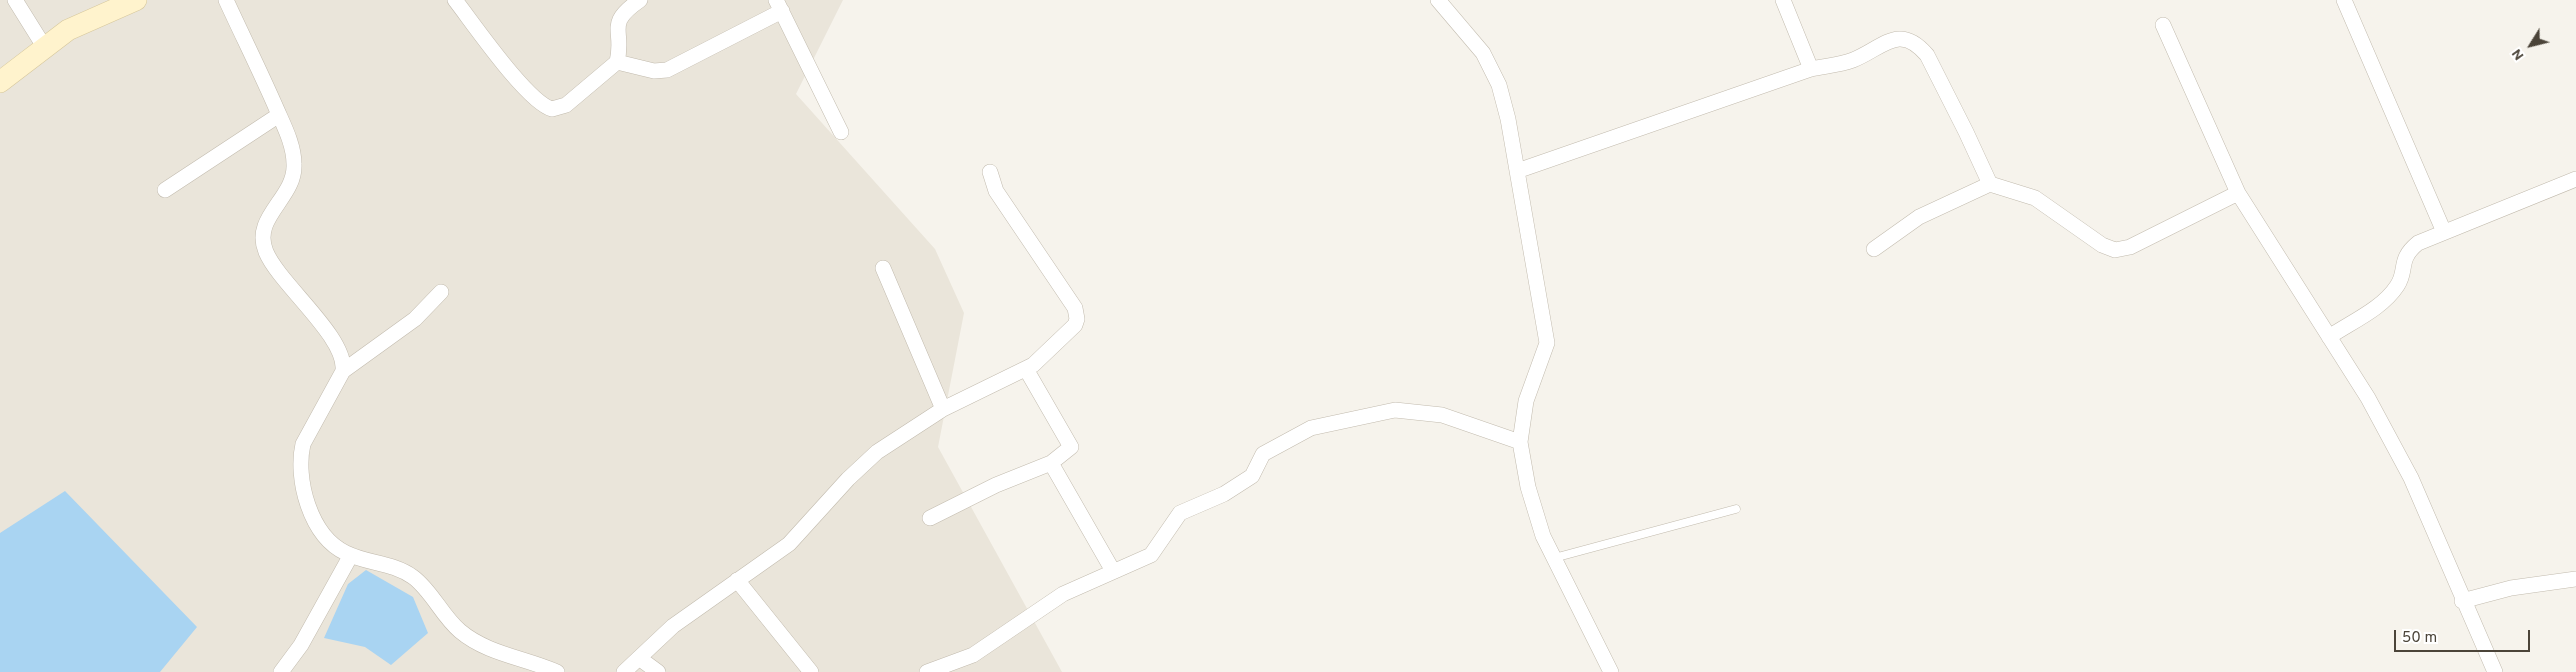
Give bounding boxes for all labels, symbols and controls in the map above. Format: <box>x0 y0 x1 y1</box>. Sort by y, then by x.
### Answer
north arrow <box>2506 20 2556 70</box>
text: N <box>2509 45 2528 63</box>
scale bar <box>2396 620 2532 652</box>
text: 50 m <box>2402 629 2437 648</box>

